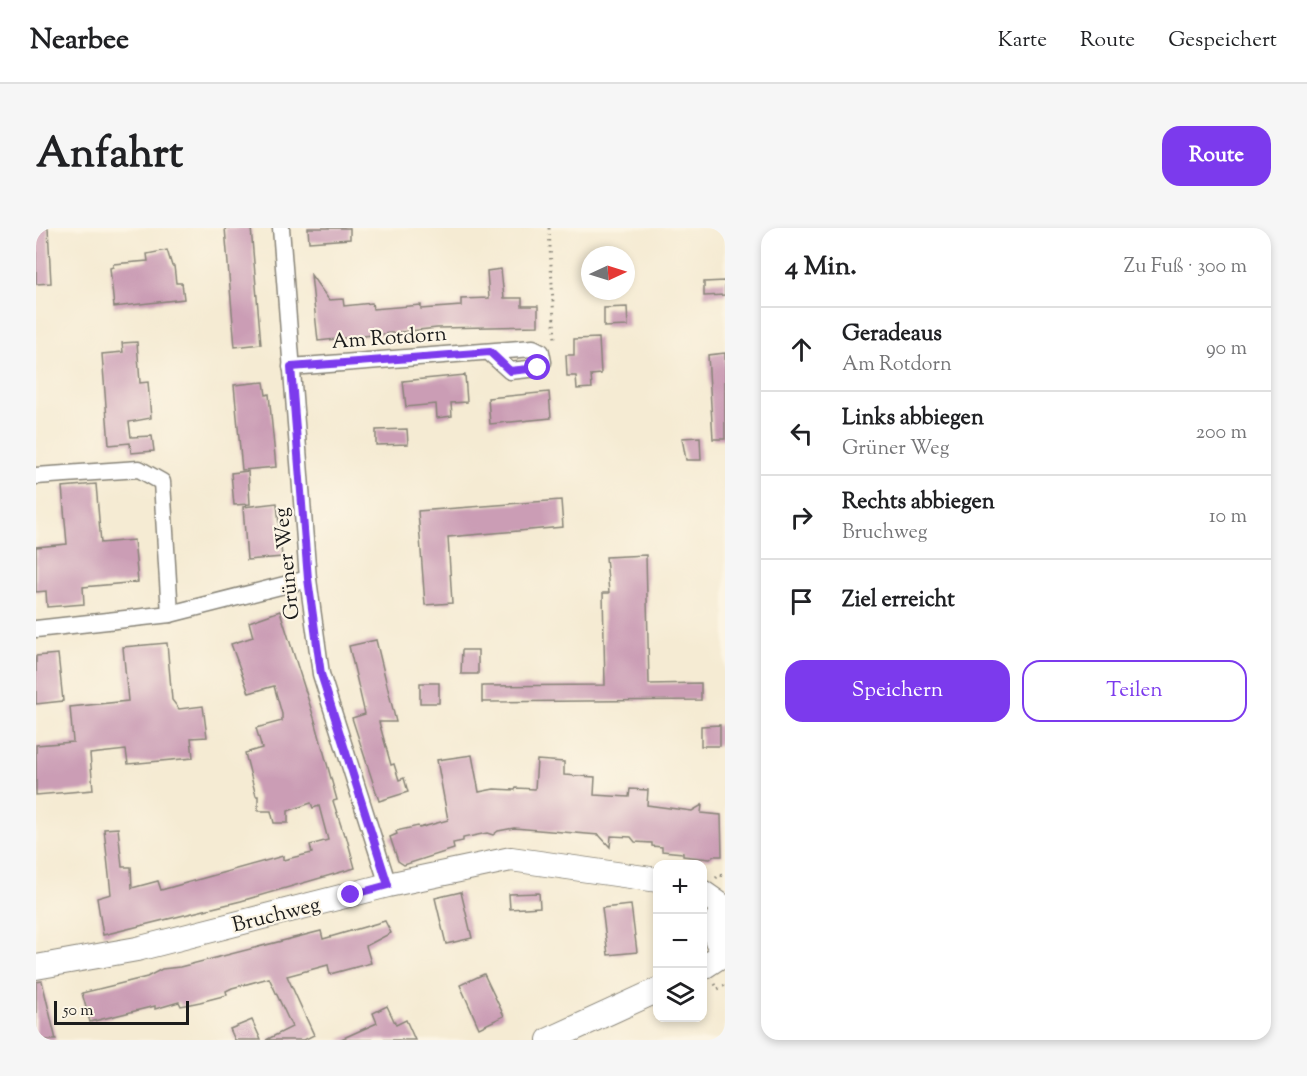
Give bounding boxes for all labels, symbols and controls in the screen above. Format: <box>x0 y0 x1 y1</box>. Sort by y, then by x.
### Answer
text: Nearbee <box>30 21 129 61</box>
text: Karte <box>998 26 1047 56</box>
text: Route <box>1080 26 1135 56</box>
text: Gespeichert <box>1168 26 1277 56</box>
text: Anfahrt <box>36 126 183 186</box>
button: Route <box>1162 126 1271 186</box>
north arrow <box>581 246 635 300</box>
text: 4 Min. <box>785 249 857 286</box>
text: Zu Fuß · 300 m <box>1124 253 1247 282</box>
text: Geradeaus <box>842 319 942 351</box>
street label: Am Rotdorn <box>331 320 448 358</box>
icon: ahead <box>785 333 818 366</box>
text: 90 m <box>1206 335 1247 364</box>
text: Am Rotdorn <box>842 351 952 380</box>
route start <box>524 354 550 380</box>
text: Links abbiegen <box>842 403 984 435</box>
icon: left <box>785 417 818 450</box>
text: 200 m <box>1196 419 1247 448</box>
text: Grüner Weg <box>842 435 949 464</box>
text: Rechts abbiegen <box>842 487 995 519</box>
icon: right <box>785 501 818 534</box>
text: 10 m <box>1209 503 1247 532</box>
street label: Grüner Weg <box>267 506 309 621</box>
text: Bruchweg <box>842 519 928 548</box>
icon: arrive <box>785 585 818 618</box>
text: Ziel erreicht <box>842 585 955 617</box>
button: Speichern <box>785 660 1010 722</box>
button: Teilen <box>1022 660 1247 722</box>
map controls <box>653 860 707 1022</box>
button: + <box>653 860 707 914</box>
route end <box>337 881 363 907</box>
street label: Bruchweg <box>229 891 324 941</box>
button: − <box>653 914 707 968</box>
button: layers <box>653 968 707 1022</box>
scale bar <box>54 998 189 1026</box>
text: 50 m <box>63 1000 94 1023</box>

